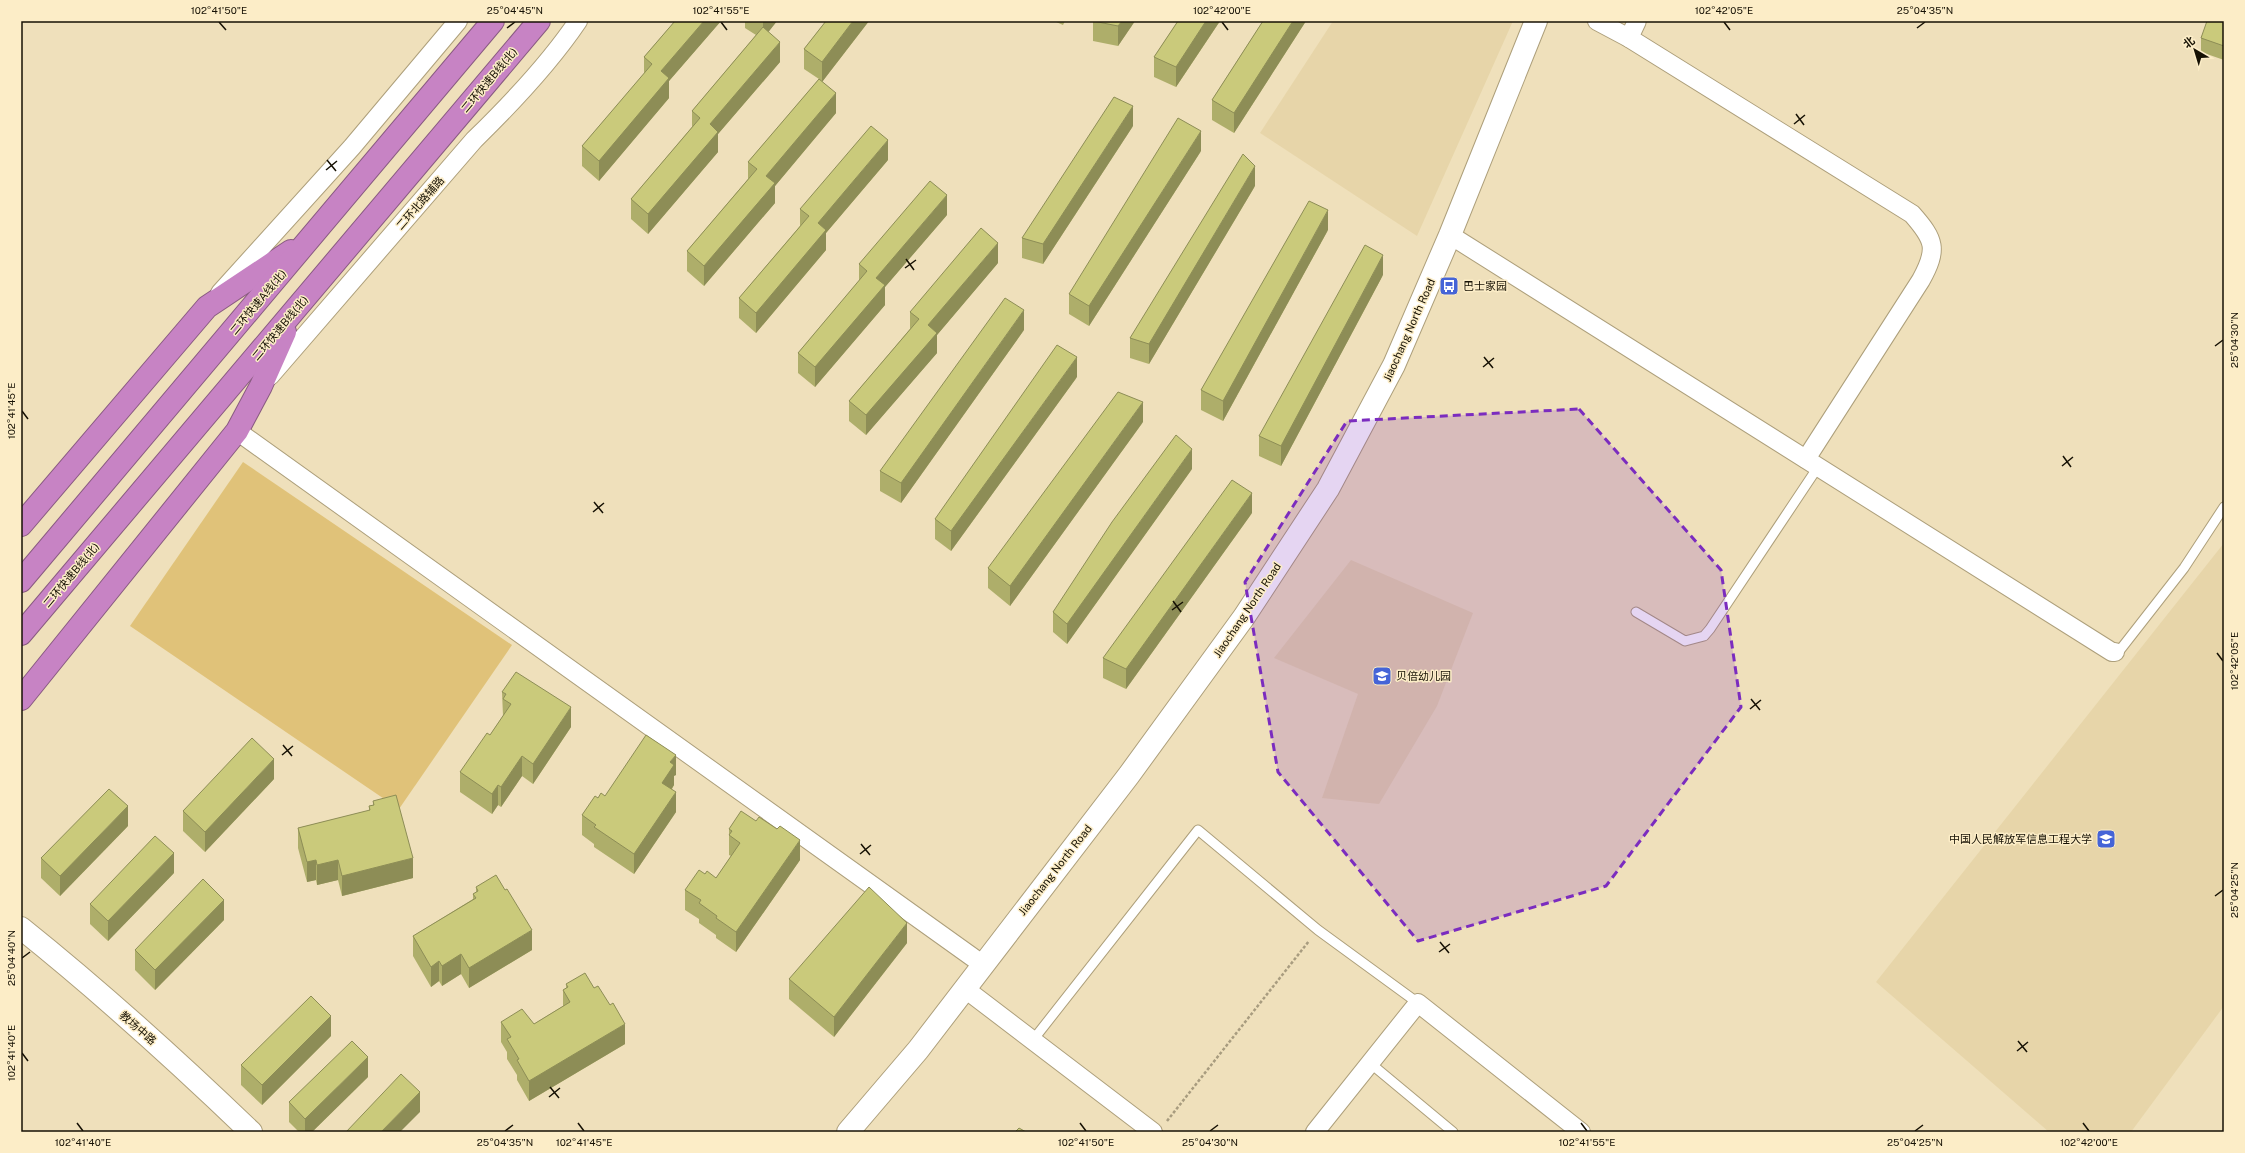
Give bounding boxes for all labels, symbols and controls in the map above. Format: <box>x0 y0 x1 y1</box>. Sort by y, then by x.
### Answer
text: 102°41'50"E <box>191 4 247 16</box>
text: 25°04'45"N <box>487 4 543 16</box>
text: 102°41'55"E <box>693 4 749 16</box>
text: 102°42'00"E <box>1193 4 1251 16</box>
text: 102°42'05"E <box>1695 4 1753 16</box>
text: 25°04'35"N <box>1897 4 1953 16</box>
north arrow <box>2175 30 2215 70</box>
text: 北 <box>2181 34 2197 50</box>
street label: 二环快速B线(北) <box>459 45 519 115</box>
street label: 二环北路辅路 <box>394 174 446 232</box>
street label: 二环快速A线(北) <box>228 267 288 337</box>
bus stop icon: 巴士家园 <box>1438 275 1460 297</box>
street label: Jiaochang North Road <box>1381 277 1437 383</box>
place label: 巴士家园 <box>1463 280 1507 292</box>
street label: 二环快速B线(北) <box>250 293 310 363</box>
text: 25°04'30"N <box>2228 312 2240 368</box>
text: 102°41'45"E <box>5 383 17 439</box>
street label: 二环快速B线(北) <box>41 540 101 610</box>
street label: Jiaochang North Road <box>1211 560 1283 660</box>
text: 102°42'05"E <box>2228 632 2240 690</box>
school or university icon: 贝倍幼儿园 <box>1371 665 1393 687</box>
place label: 贝倍幼儿园 <box>1396 670 1451 682</box>
street label: Jiaochang North Road <box>1016 822 1094 918</box>
school or university icon: 中国人民解放军信息工程大学 <box>2095 828 2117 850</box>
place label: 中国人民解放军信息工程大学 <box>1949 833 2092 845</box>
text: 25°04'25"N <box>2228 862 2240 918</box>
text: 25°04'40"N <box>5 930 17 986</box>
street label: 教场中路 <box>117 1009 159 1047</box>
text: 102°41'40"E <box>5 1025 17 1081</box>
text: 102°41'40"E <box>55 1136 111 1148</box>
text: 25°04'35"N <box>477 1136 533 1148</box>
text: 102°41'45"E <box>556 1136 612 1148</box>
text: 102°41'50"E <box>1058 1136 1114 1148</box>
text: 25°04'30"N <box>1182 1136 1238 1148</box>
text: 102°41'55"E <box>1559 1136 1615 1148</box>
text: 25°04'25"N <box>1887 1136 1943 1148</box>
text: 102°42'00"E <box>2060 1136 2118 1148</box>

